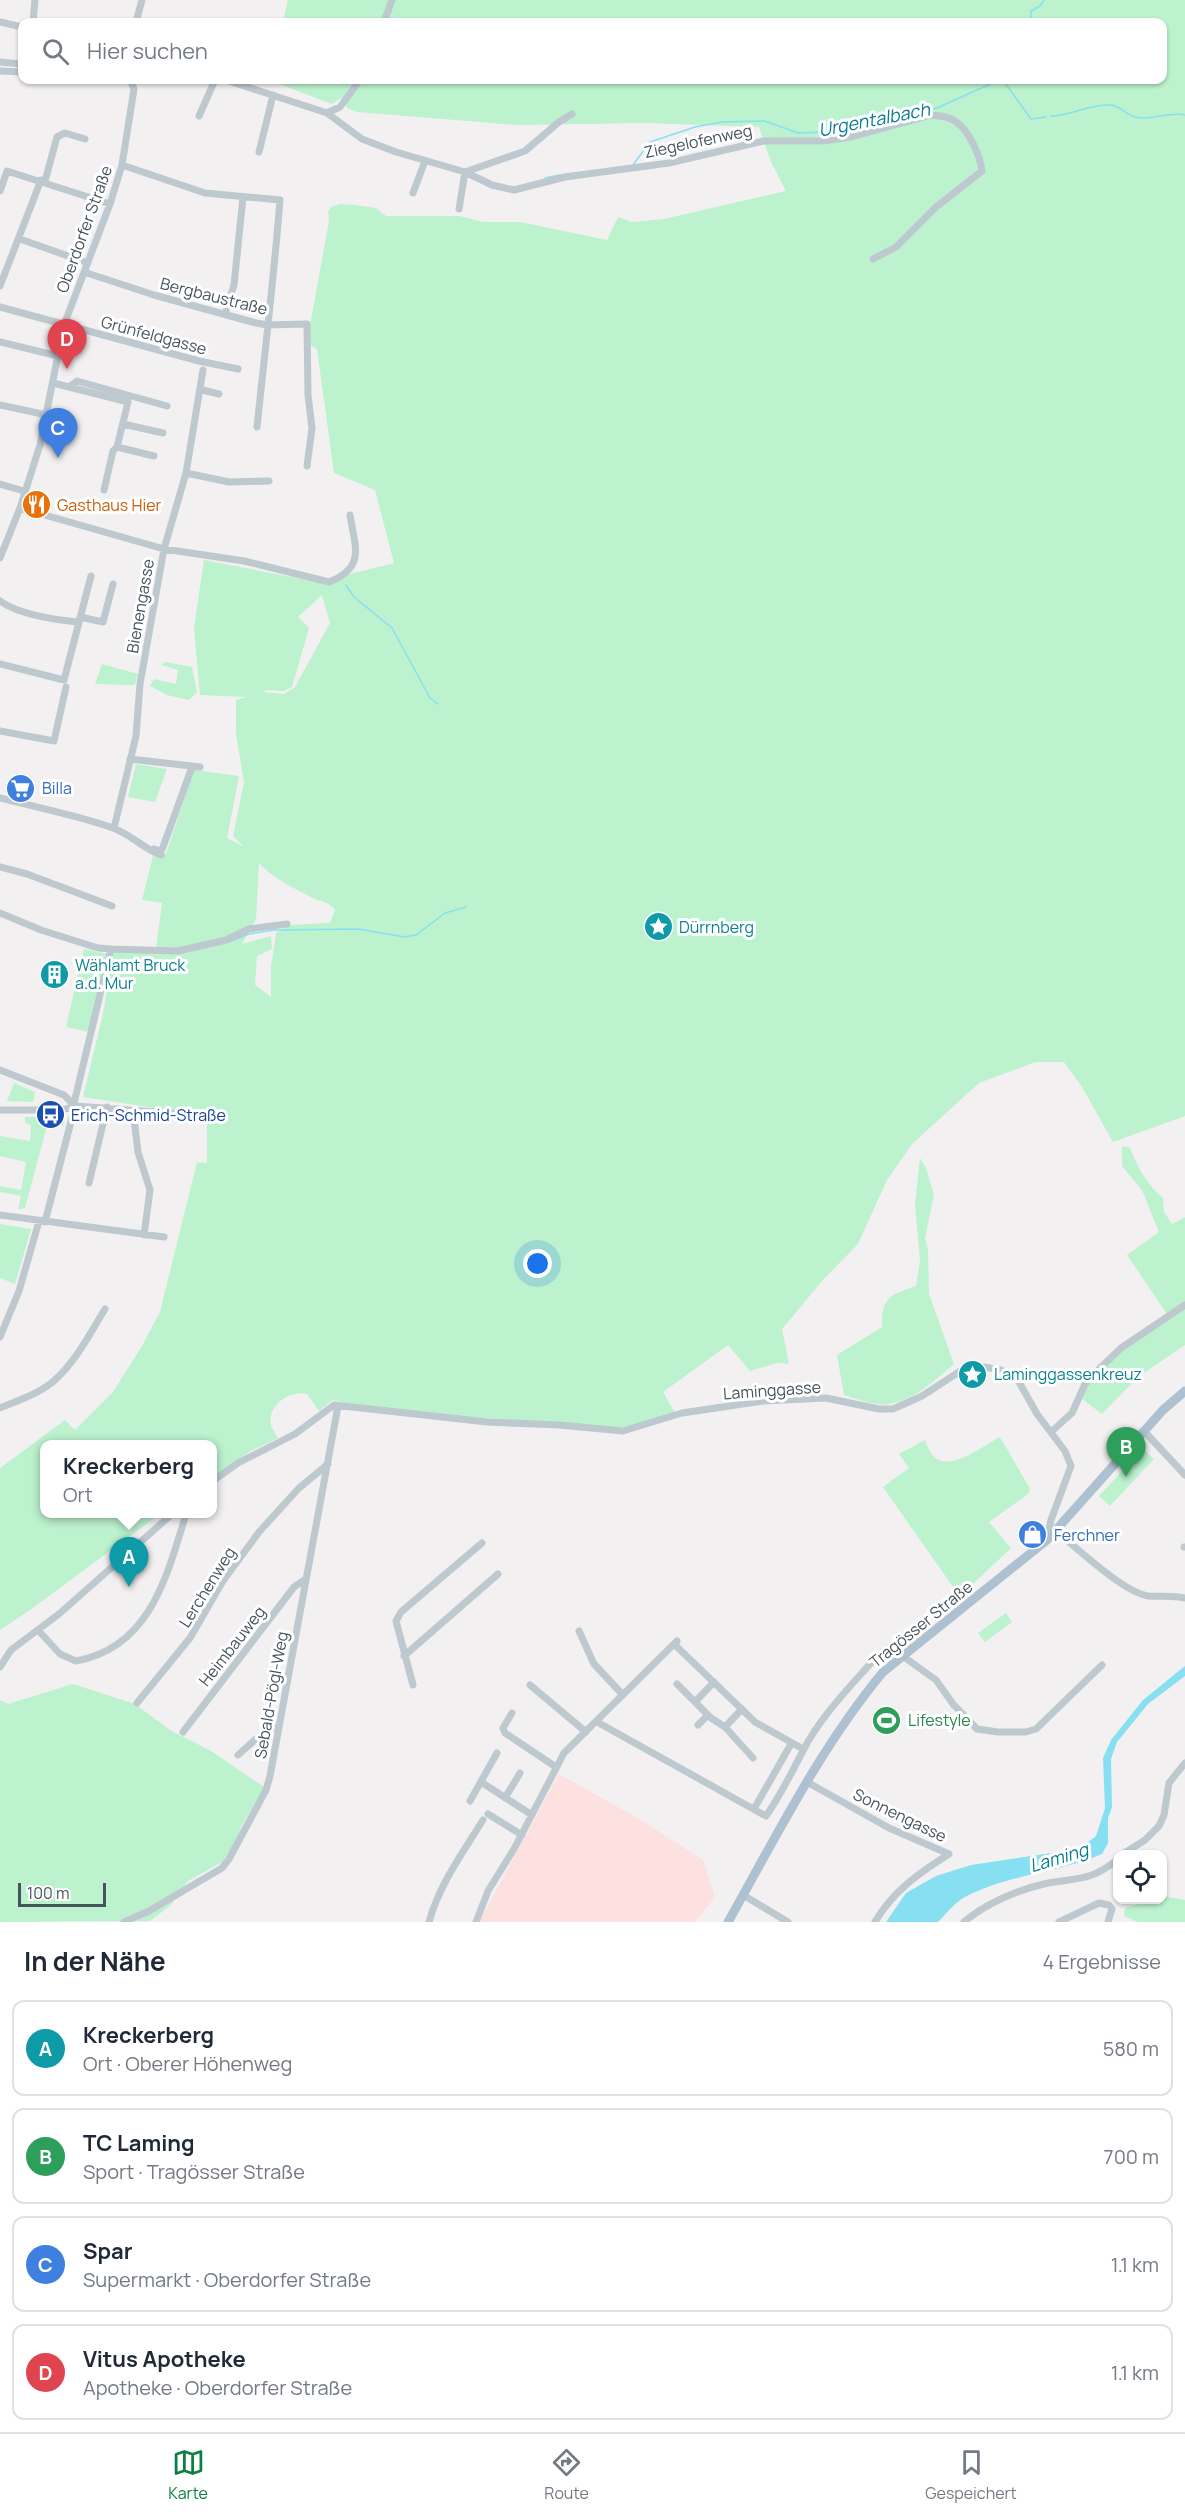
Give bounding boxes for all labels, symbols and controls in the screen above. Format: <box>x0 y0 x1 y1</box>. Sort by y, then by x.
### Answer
search box <box>18 18 1167 84</box>
icon: search <box>39 35 72 68</box>
text: Hier suchen <box>87 36 208 66</box>
water label: Urgentalbach <box>816 96 933 142</box>
street label: Ziegelofenweg <box>642 119 754 163</box>
street label: Oberdorfer Straße <box>51 162 117 296</box>
street label: Bergbaustraße <box>158 272 270 320</box>
street label: Grünfeldgasse <box>99 310 209 360</box>
pin: D <box>48 320 86 369</box>
pin: C <box>38 408 78 458</box>
restaurant icon: Gasthaus Hier <box>20 489 52 521</box>
place label: Gasthaus Hier <box>57 494 162 516</box>
street label: Bienengasse <box>121 557 159 655</box>
supermarket icon: Billa <box>5 772 37 804</box>
place label: Billa <box>42 777 72 799</box>
place icon: Dürrnberg <box>642 911 674 943</box>
place label: Dürrnberg <box>679 916 754 938</box>
place label: Wählamt Bruck a.d. Mur <box>75 954 186 994</box>
building icon: Wählamt Bruck a.d. Mur <box>38 958 70 990</box>
bus stop icon: Erich-Schmid-Straße <box>34 1099 66 1131</box>
place label: Erich-Schmid-Straße <box>71 1104 226 1126</box>
your location <box>523 1249 552 1278</box>
place icon: Laminggassenkreuz <box>957 1358 989 1390</box>
place label: Laminggassenkreuz <box>994 1363 1142 1385</box>
street label: Laminggasse <box>722 1376 822 1404</box>
pin: B <box>1106 1428 1146 1477</box>
popup <box>40 1440 217 1518</box>
text: Kreckerberg <box>63 1451 194 1481</box>
text: Ort <box>63 1481 93 1508</box>
shop icon: Ferchner <box>1017 1519 1049 1551</box>
place label: Ferchner <box>1054 1524 1120 1546</box>
pin: A <box>110 1538 148 1587</box>
street label: Lerchenweg <box>174 1543 240 1631</box>
street label: Tragösser Straße <box>865 1576 977 1672</box>
street label: Heimbauweg <box>194 1601 270 1691</box>
street label: Sebald-Pögl-Weg <box>249 1630 293 1760</box>
sports icon: Lifestyle <box>871 1704 903 1736</box>
place label: Lifestyle <box>908 1709 971 1731</box>
street label: Sonnengasse <box>850 1783 950 1847</box>
water label: Laming <box>1027 1836 1092 1877</box>
map controls <box>1113 1850 1167 1904</box>
button: locate <box>1113 1850 1167 1904</box>
scale bar <box>18 1880 106 1908</box>
text: 100 m <box>27 1882 70 1904</box>
text: In der Nähe <box>24 1943 166 1979</box>
text: 4 Ergebnisse <box>1042 1948 1161 1975</box>
text: Kreckerberg <box>83 2020 214 2050</box>
text: A <box>39 2035 52 2062</box>
text: 580 m <box>1103 2035 1159 2062</box>
text: Ort · Oberer Höhenweg <box>83 2050 292 2077</box>
text: TC Laming <box>83 2128 195 2158</box>
text: B <box>39 2143 52 2170</box>
text: 700 m <box>1104 2143 1159 2170</box>
text: Sport · Tragösser Straße <box>83 2158 305 2185</box>
text: Spar <box>83 2236 132 2266</box>
text: C <box>38 2251 53 2278</box>
text: 1.1 km <box>1111 2251 1159 2278</box>
text: Supermarkt · Oberdorfer Straße <box>83 2266 371 2293</box>
text: Vitus Apotheke <box>83 2344 246 2374</box>
text: D <box>38 2359 53 2386</box>
text: 1.1 km <box>1111 2359 1159 2386</box>
text: Apotheke · Oberdorfer Straße <box>83 2374 352 2401</box>
tab: Karte <box>168 2446 208 2504</box>
tab: Route <box>544 2446 589 2504</box>
tab: Gespeichert <box>925 2446 1017 2504</box>

